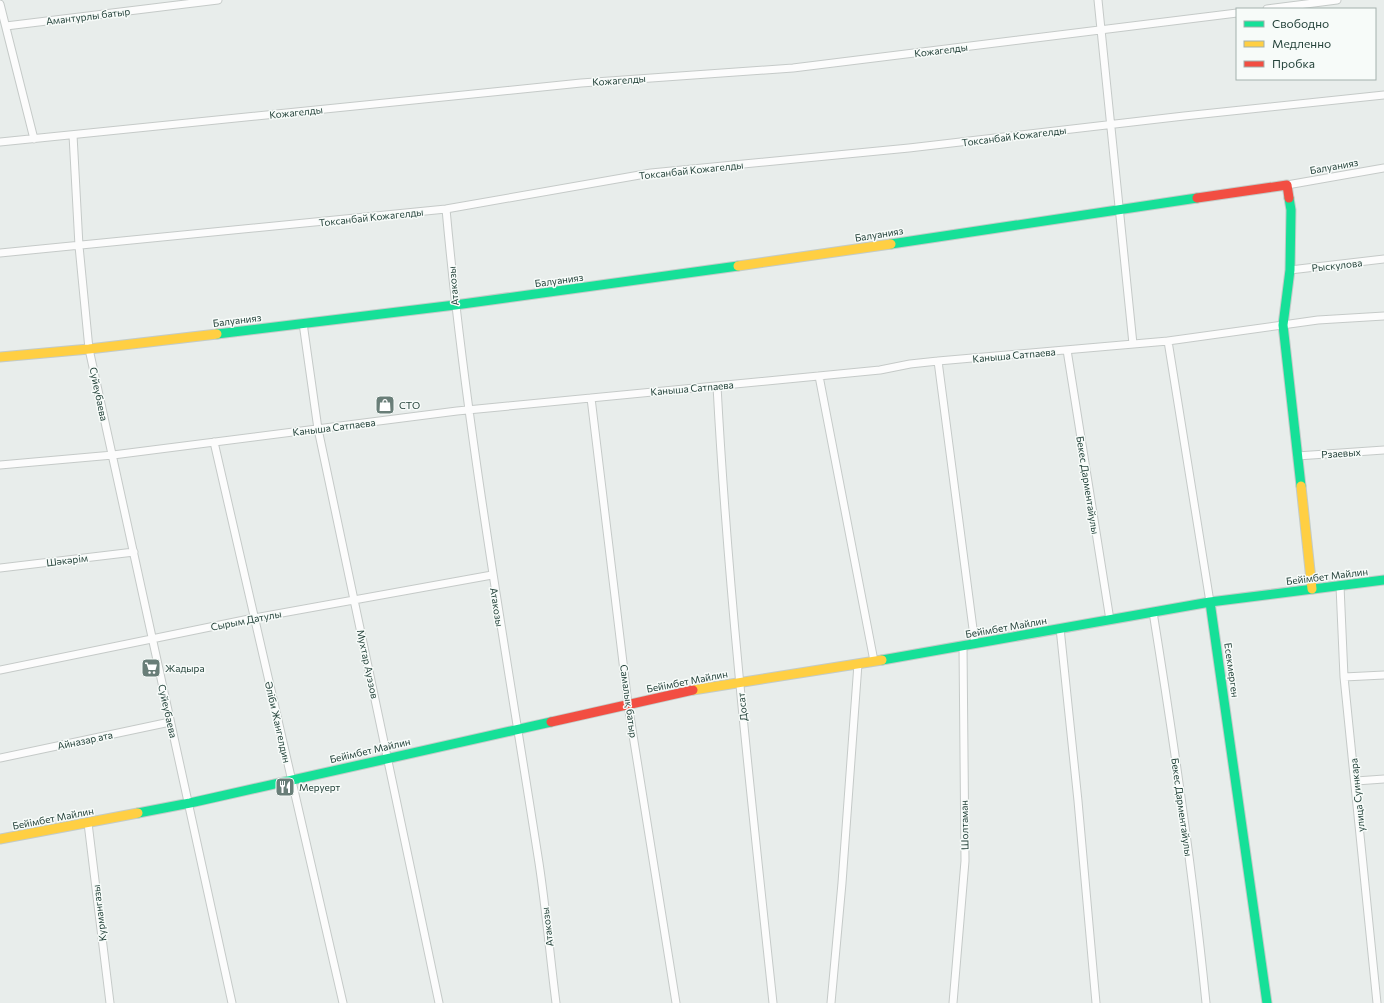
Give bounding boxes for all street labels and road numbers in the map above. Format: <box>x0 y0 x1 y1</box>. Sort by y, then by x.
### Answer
street label: Амантурлы батыр <box>45 5 131 27</box>
street label: Кожагелды <box>914 41 968 59</box>
street label: Кожагелды <box>592 72 646 88</box>
street label: Кожагелды <box>269 103 323 121</box>
street label: Токсанбай Кожагелды <box>961 124 1067 148</box>
street label: Балуанияз <box>1309 156 1359 176</box>
street label: Токсанбай Кожагелды <box>638 159 744 181</box>
street label: Токсанбай Кожагелды <box>318 206 424 228</box>
street label: Балуанияз <box>854 224 904 244</box>
street label: Рыскулова <box>1311 256 1363 274</box>
street label: Атакозы <box>445 266 461 306</box>
street label: Балуанияз <box>534 271 584 289</box>
street label: Балуанияз <box>212 311 262 329</box>
street label: Каныша Сатпаева <box>972 345 1056 365</box>
street label: Суйеубаева <box>87 366 111 422</box>
street label: Каныша Сатпаева <box>650 378 734 398</box>
street label: Каныша Сатпаева <box>292 416 376 438</box>
street label: Бекес Дарментайулы <box>1074 435 1102 535</box>
street label: Рзаевых <box>1321 446 1362 460</box>
street label: Шәкәрім <box>45 551 89 569</box>
street label: Бейімбет Майлин <box>1285 565 1369 587</box>
street label: Атакозы <box>488 587 506 627</box>
street label: Сырым Датулы <box>210 607 282 633</box>
street label: Бейімбет Майлин <box>964 614 1048 640</box>
street label: Мухтар Ауэзов <box>355 628 381 700</box>
street label: Eсекмерген <box>1222 642 1242 698</box>
street label: Самалық батыр <box>618 664 640 739</box>
street label: Бейімбет Майлин <box>645 667 729 695</box>
street label: Әліби Жангелдин <box>263 680 293 764</box>
street label: Суйеубаева <box>156 683 180 739</box>
street label: Досат <box>735 692 749 722</box>
street label: Айназар ата <box>56 728 114 752</box>
street label: Бейімбет Майлин <box>328 735 412 765</box>
street label: Бекес Дарментайулы <box>1169 757 1195 857</box>
street label: улица Суинкара <box>1347 758 1367 832</box>
street label: Шолтаман <box>958 800 970 850</box>
street label: Бейімбет Майлин <box>11 804 95 832</box>
street label: Курмангазы <box>90 884 108 942</box>
street label: Атакозы <box>539 907 555 947</box>

